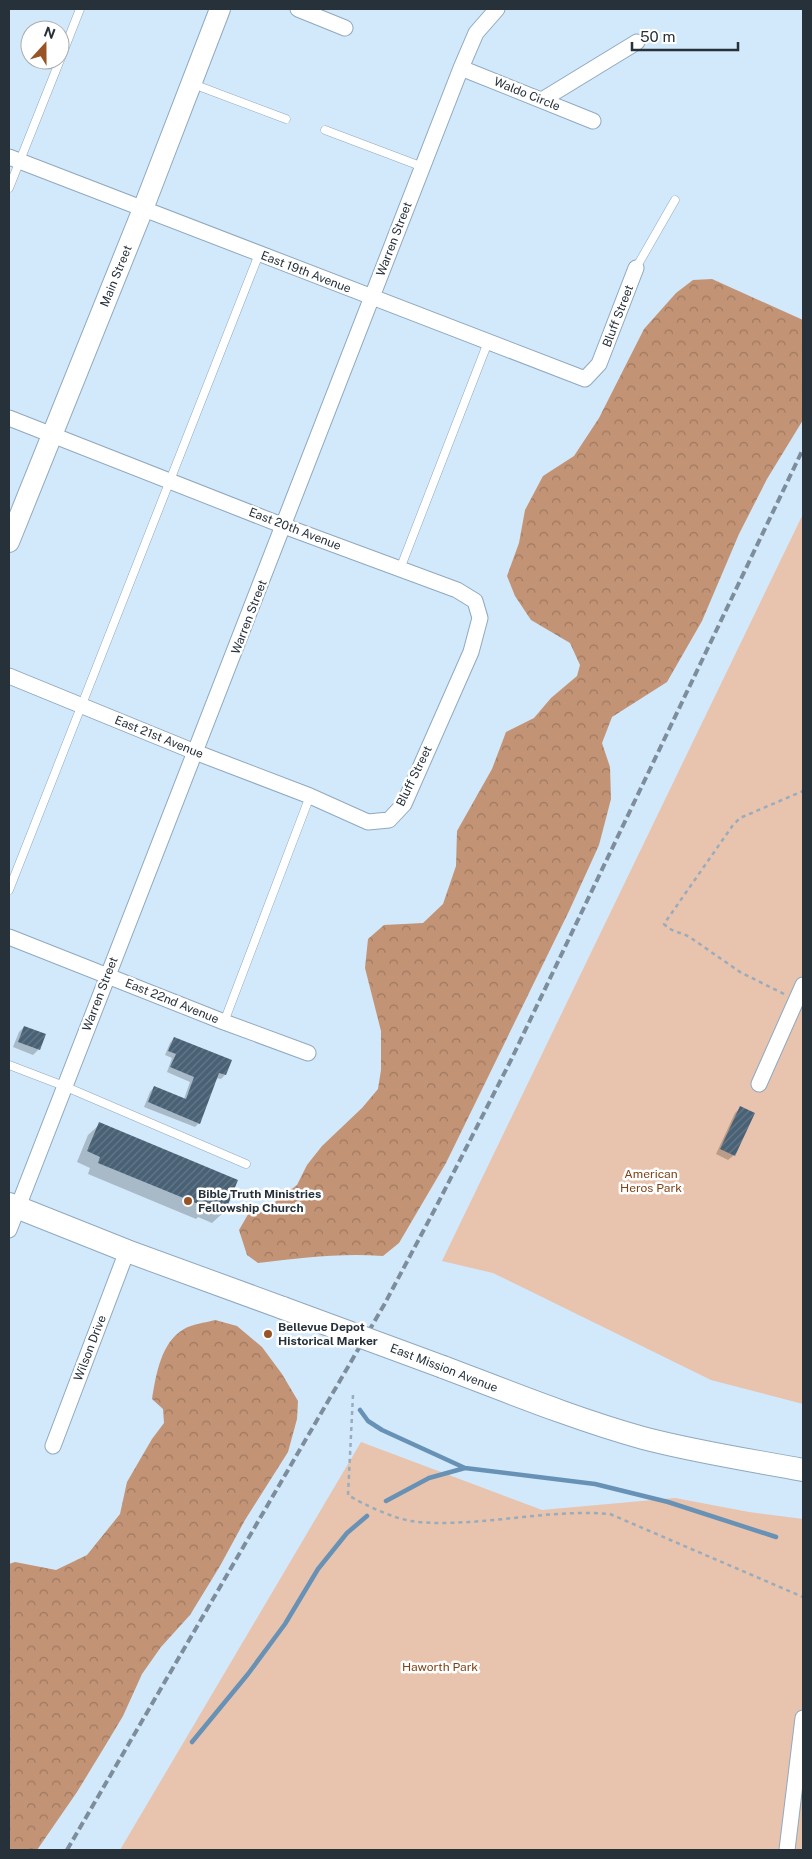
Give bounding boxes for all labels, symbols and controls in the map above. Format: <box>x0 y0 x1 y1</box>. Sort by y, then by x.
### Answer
north arrow <box>20 20 70 70</box>
scale bar <box>632 20 738 52</box>
text: N <box>42 23 58 42</box>
text: 50 m <box>640 28 675 45</box>
street label: Waldo Circle <box>492 74 562 114</box>
street label: Warren Street <box>373 200 415 278</box>
street label: Main Street <box>97 243 135 309</box>
street label: East 19th Avenue <box>259 248 353 296</box>
street label: Bluff Street <box>600 283 636 349</box>
street label: East 20th Avenue <box>247 505 343 553</box>
street label: Warren Street <box>228 578 270 656</box>
street label: East 21st Avenue <box>113 713 205 761</box>
street label: Bluff Street <box>393 743 435 809</box>
street label: Warren Street <box>79 955 121 1033</box>
street label: East 22nd Avenue <box>123 976 221 1026</box>
park label: American Heros Park <box>620 1167 682 1195</box>
place label: Bible Truth Ministries Fellowship Church <box>198 1187 321 1215</box>
marker: Bible Truth Ministries Fellowship Church <box>182 1195 194 1207</box>
street label: Wilson Drive <box>71 1313 109 1383</box>
place label: Bellevue Depot Historical Marker <box>278 1320 378 1348</box>
marker: Bellevue Depot Historical Marker <box>262 1328 274 1340</box>
street label: East Mission Avenue <box>388 1341 500 1395</box>
park label: Haworth Park <box>402 1660 478 1674</box>

